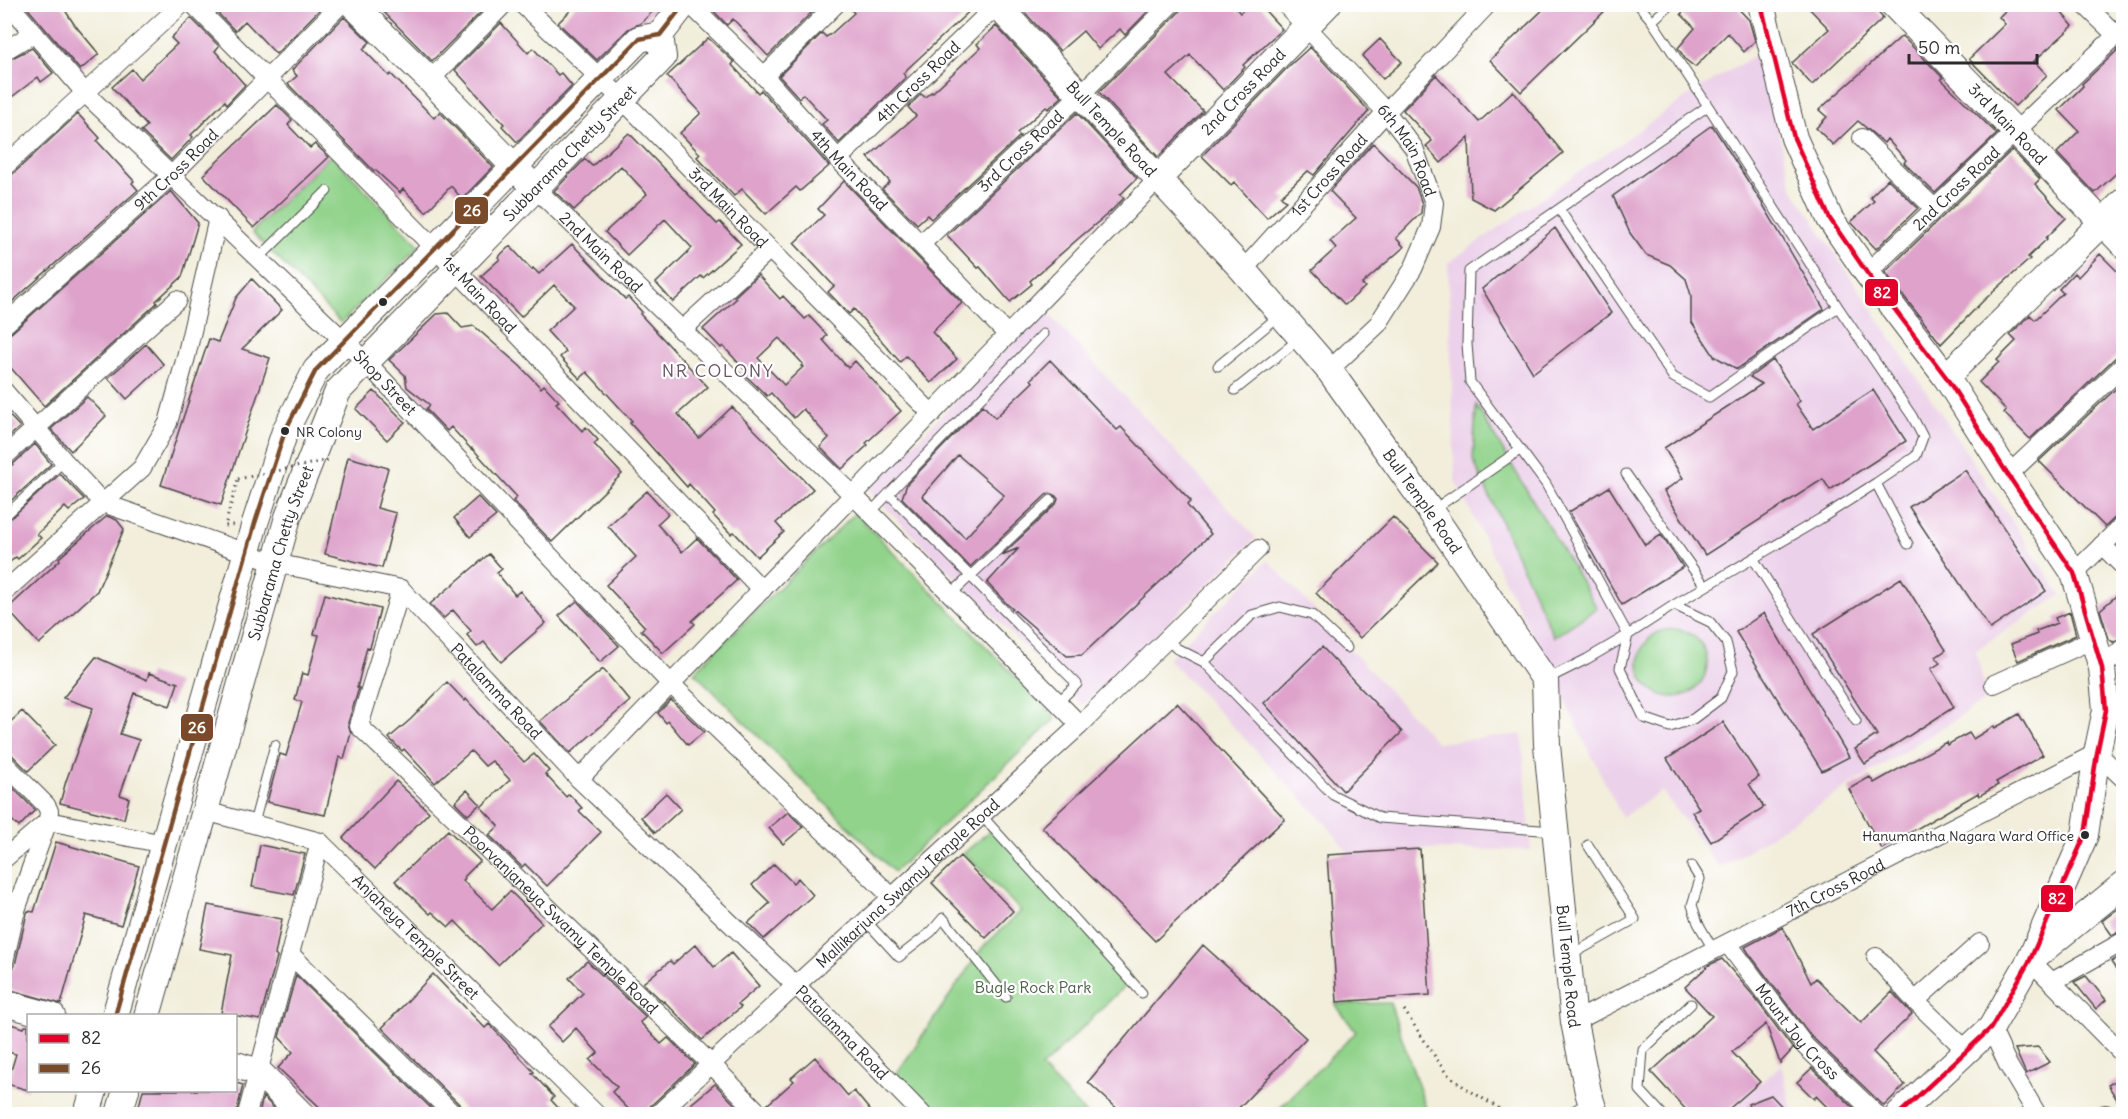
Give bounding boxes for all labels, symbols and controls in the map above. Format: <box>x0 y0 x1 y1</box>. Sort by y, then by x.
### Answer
scale bar <box>1909 27 2036 65</box>
text: 50 m <box>1918 36 1960 59</box>
street label: 4th Cross Road <box>871 37 964 127</box>
street label: 2nd Cross Road <box>1196 44 1290 139</box>
street label: Bull Temple Road <box>1062 77 1161 181</box>
street label: 3rd Main Road <box>1964 79 2051 169</box>
street label: Subbarama Chetty Street <box>499 80 641 225</box>
street label: 6th Main Road <box>1373 99 1441 199</box>
street label: 3rd Cross Road <box>973 106 1067 196</box>
street label: 9th Cross Road <box>130 124 222 214</box>
street label: 4th Main Road <box>806 125 892 215</box>
street label: 1st Cross Road <box>1286 130 1371 221</box>
street label: 2nd Cross Road <box>1908 142 2004 234</box>
street label: 3rd Main Road <box>685 163 773 252</box>
line badge: 26 <box>454 196 489 225</box>
text: 26 <box>463 200 481 220</box>
street label: 2nd Main Road <box>556 207 647 296</box>
street label: 1st Main Road <box>438 252 521 337</box>
line badge: 82 <box>1864 278 1899 307</box>
text: 82 <box>1873 282 1891 302</box>
unlabelled marker <box>377 296 389 308</box>
street label: Shop Street <box>349 345 421 420</box>
district label: NR COLONY <box>662 359 774 382</box>
place label: NR Colony <box>296 423 362 441</box>
marker: NR Colony <box>279 425 291 437</box>
street label: Bull Temple Road <box>1379 445 1466 557</box>
street label: Subbarama Chetty Street <box>244 462 318 643</box>
street label: Patalamma Road <box>447 639 546 743</box>
line badge: 26 <box>180 713 214 742</box>
text: 26 <box>188 717 206 737</box>
street label: Mallikarjuna Swamy Temple Road <box>812 794 1003 972</box>
street label: Poorvanjaneya Swamy Temple Road <box>459 822 662 1018</box>
place label: Hanumantha Nagara Ward Office <box>1862 827 2074 845</box>
marker: Hanumantha Nagara Ward Office <box>2079 829 2091 841</box>
street label: 7th Cross Road <box>1783 854 1888 921</box>
street label: Anjaheya Temple Street <box>349 870 484 1004</box>
line badge: 82 <box>2040 884 2074 913</box>
text: 82 <box>2048 888 2066 908</box>
street label: Bull Temple Road <box>1553 904 1585 1029</box>
park label: Bugle Rock Park <box>975 977 1091 997</box>
street label: Mount Joy Cross <box>1751 979 1844 1084</box>
street label: Patalamma Road <box>792 981 893 1084</box>
legend <box>27 1014 237 1092</box>
text: 82 <box>81 1026 101 1049</box>
text: 26 <box>81 1056 101 1079</box>

